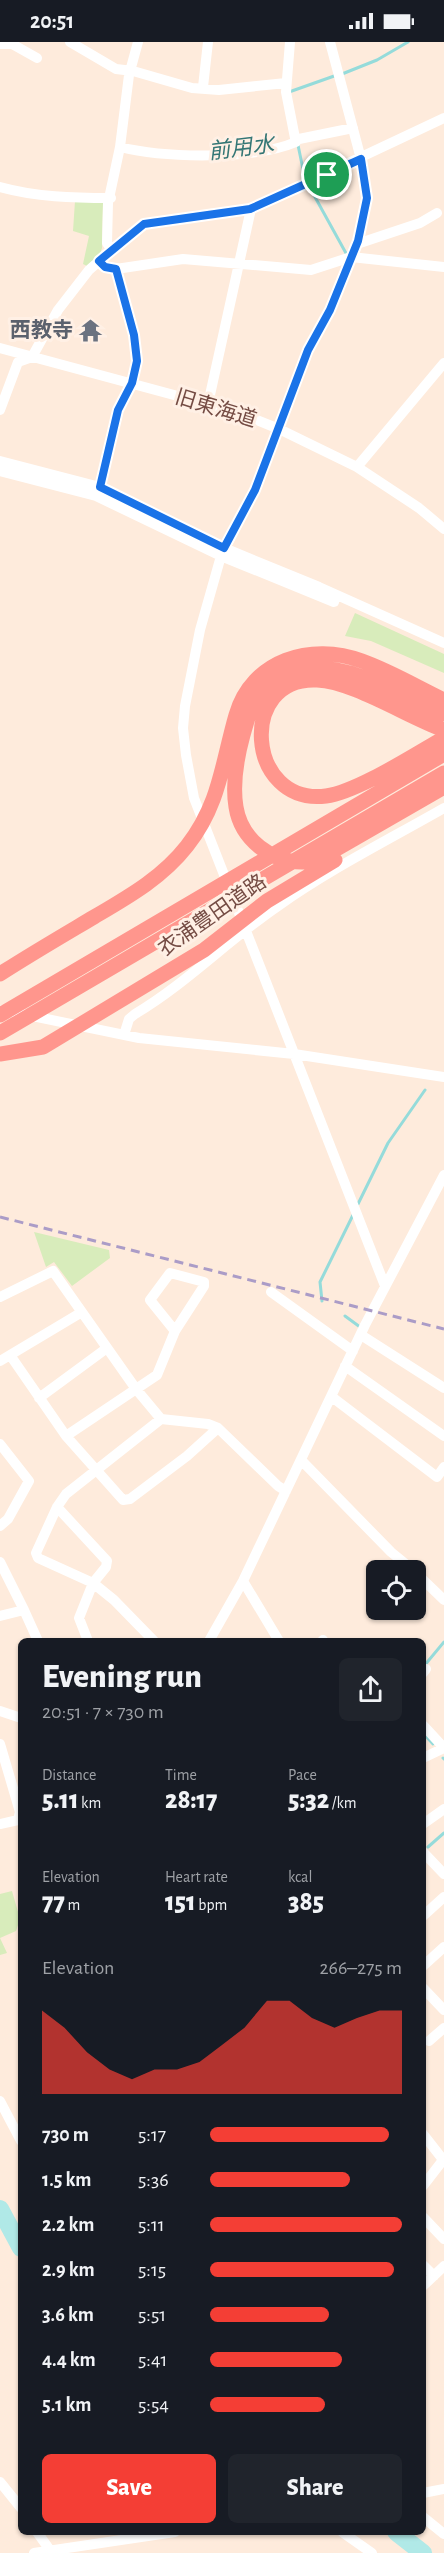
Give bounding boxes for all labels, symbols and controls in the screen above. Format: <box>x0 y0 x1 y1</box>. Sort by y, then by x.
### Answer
text: 20:51 <box>30 10 74 32</box>
water label: 前用水 <box>207 132 277 163</box>
pin <box>301 149 352 200</box>
icon: arrive <box>310 158 343 191</box>
temple icon: 西教寺 <box>78 317 104 343</box>
place label: 西教寺 <box>10 319 73 341</box>
street label: 旧東海道 <box>173 385 259 431</box>
street label: 衣浦豊田道路 <box>154 870 270 960</box>
map controls <box>366 1560 426 1620</box>
button: locate <box>366 1560 426 1620</box>
button: share <box>339 1658 402 1721</box>
text: Evening run <box>42 1661 202 1694</box>
text: 20:51 · 7 × 730 m <box>42 1702 164 1722</box>
text: Distance <box>42 1767 96 1783</box>
text: Time <box>165 1767 197 1783</box>
text: Pace <box>288 1767 317 1783</box>
text: 5.11 <box>42 1787 78 1813</box>
text: 28:17 <box>165 1787 217 1813</box>
text: 5:32 <box>288 1787 329 1813</box>
text: km <box>78 1795 101 1811</box>
text: /km <box>329 1795 357 1811</box>
text: Elevation <box>42 1869 100 1885</box>
text: Heart rate <box>165 1869 228 1885</box>
text: kcal <box>288 1869 312 1885</box>
text: 77 <box>42 1889 65 1915</box>
text: 151 <box>165 1889 196 1915</box>
text: 385 <box>288 1889 324 1915</box>
text: m <box>65 1897 80 1913</box>
text: bpm <box>196 1897 227 1913</box>
text: Elevation <box>42 1958 114 1978</box>
text: 266–275 m <box>319 1958 402 1978</box>
text: 730 m <box>42 2125 89 2145</box>
text: 5:17 <box>138 2125 166 2145</box>
text: 1.5 km <box>42 2170 91 2190</box>
text: 5:36 <box>138 2170 169 2190</box>
text: 2.2 km <box>42 2215 94 2235</box>
text: 5:11 <box>138 2215 165 2235</box>
text: 2.9 km <box>42 2260 95 2280</box>
text: 5:15 <box>138 2260 166 2280</box>
text: 3.6 km <box>42 2305 94 2325</box>
text: 5:51 <box>138 2305 166 2325</box>
text: 4.4 km <box>42 2350 96 2370</box>
text: 5:41 <box>138 2350 167 2370</box>
text: 5.1 km <box>42 2395 91 2415</box>
text: 5:54 <box>138 2395 169 2415</box>
button: Save <box>42 2454 216 2523</box>
button: Share <box>228 2454 402 2523</box>

